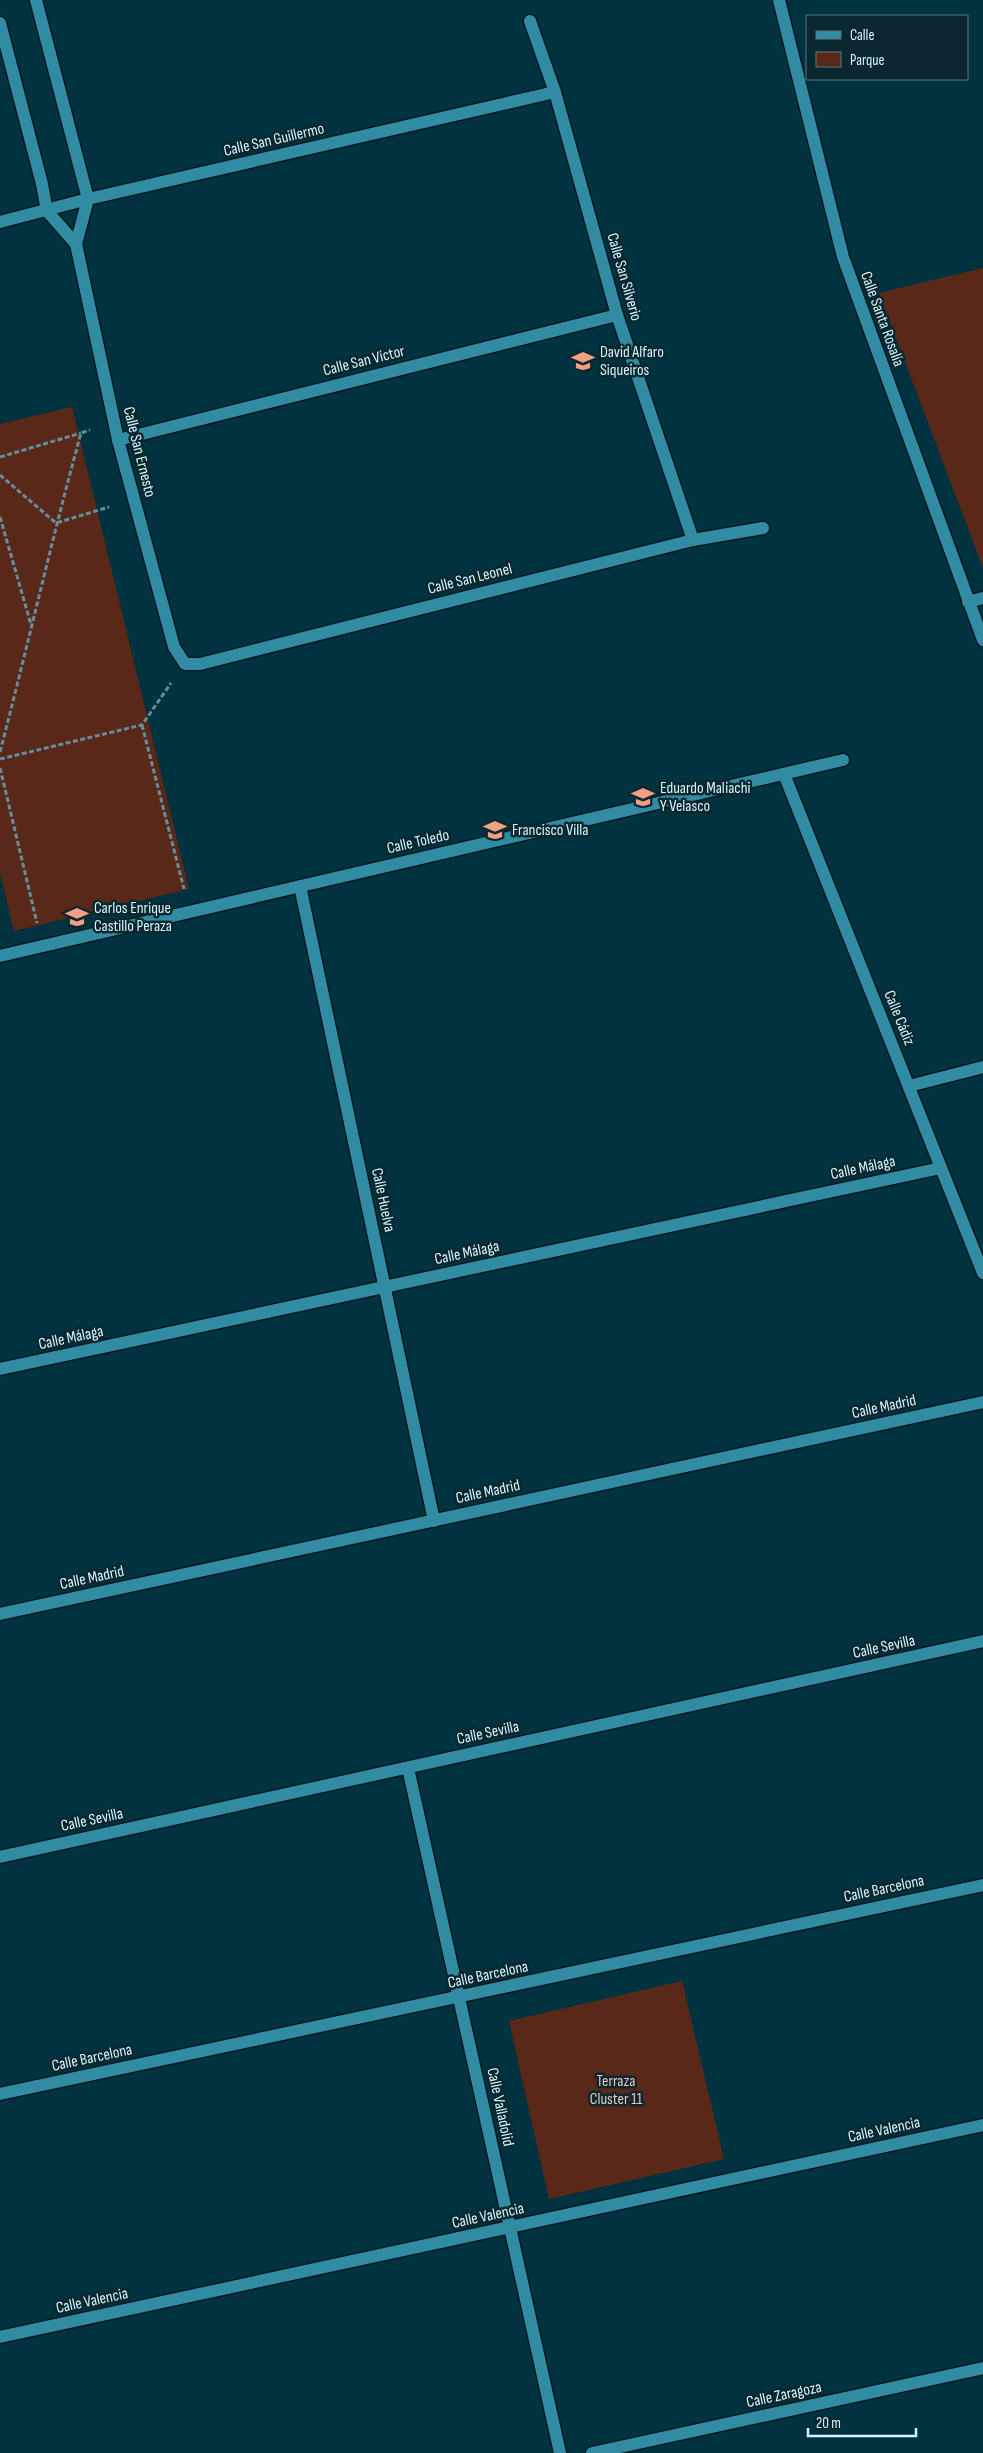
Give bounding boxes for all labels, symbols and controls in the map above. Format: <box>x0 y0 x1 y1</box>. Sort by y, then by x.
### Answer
legend <box>806 15 968 80</box>
text: Calle <box>850 26 874 45</box>
text: Parque <box>850 51 885 70</box>
street label: Calle San Guillermo <box>222 119 326 161</box>
street label: Calle San Silverio <box>602 231 646 323</box>
street label: Calle Santa Rosalía <box>856 269 908 369</box>
street label: Calle San Víctor <box>321 342 407 380</box>
place label: David Alfaro Siqueiros <box>600 343 664 380</box>
school or university icon: David Alfaro Siqueiros <box>570 348 596 374</box>
street label: Calle San Ernesto <box>119 405 159 499</box>
street label: Calle San Leonel <box>426 559 514 599</box>
place label: Eduardo Maliachi Y Velasco <box>660 779 751 816</box>
school or university icon: Eduardo Maliachi Y Velasco <box>630 784 656 810</box>
school or university icon: Francisco Villa <box>482 817 508 843</box>
place label: Francisco Villa <box>512 821 588 840</box>
street label: Calle Toledo <box>385 826 451 858</box>
place label: Carlos Enrique Castillo Peraza <box>94 899 172 936</box>
school or university icon: Carlos Enrique Castillo Peraza <box>64 904 90 930</box>
street label: Calle Cádiz <box>879 988 919 1049</box>
street label: Calle Málaga <box>829 1152 897 1184</box>
street label: Calle Huelva <box>367 1166 399 1234</box>
street label: Calle Málaga <box>433 1237 501 1269</box>
street label: Calle Málaga <box>37 1322 105 1354</box>
street label: Calle Madrid <box>850 1391 918 1423</box>
street label: Calle Madrid <box>454 1476 522 1508</box>
street label: Calle Madrid <box>58 1562 126 1594</box>
street label: Calle Sevilla <box>851 1631 917 1663</box>
street label: Calle Sevilla <box>455 1717 521 1749</box>
street label: Calle Sevilla <box>59 1804 125 1836</box>
street label: Calle Barcelona <box>842 1871 926 1907</box>
street label: Calle Barcelona <box>446 1957 530 1993</box>
street label: Calle Barcelona <box>50 2040 134 2076</box>
street label: Calle Valladolid <box>482 2066 518 2148</box>
park label: Terraza Cluster 11 <box>590 2072 643 2109</box>
street label: Calle Valencia <box>846 2113 922 2147</box>
street label: Calle Valencia <box>450 2199 526 2233</box>
street label: Calle Valencia <box>54 2284 130 2318</box>
street label: Calle Zaragoza <box>745 2378 823 2412</box>
scale bar <box>808 2406 916 2438</box>
text: 20 m <box>816 2414 841 2433</box>

